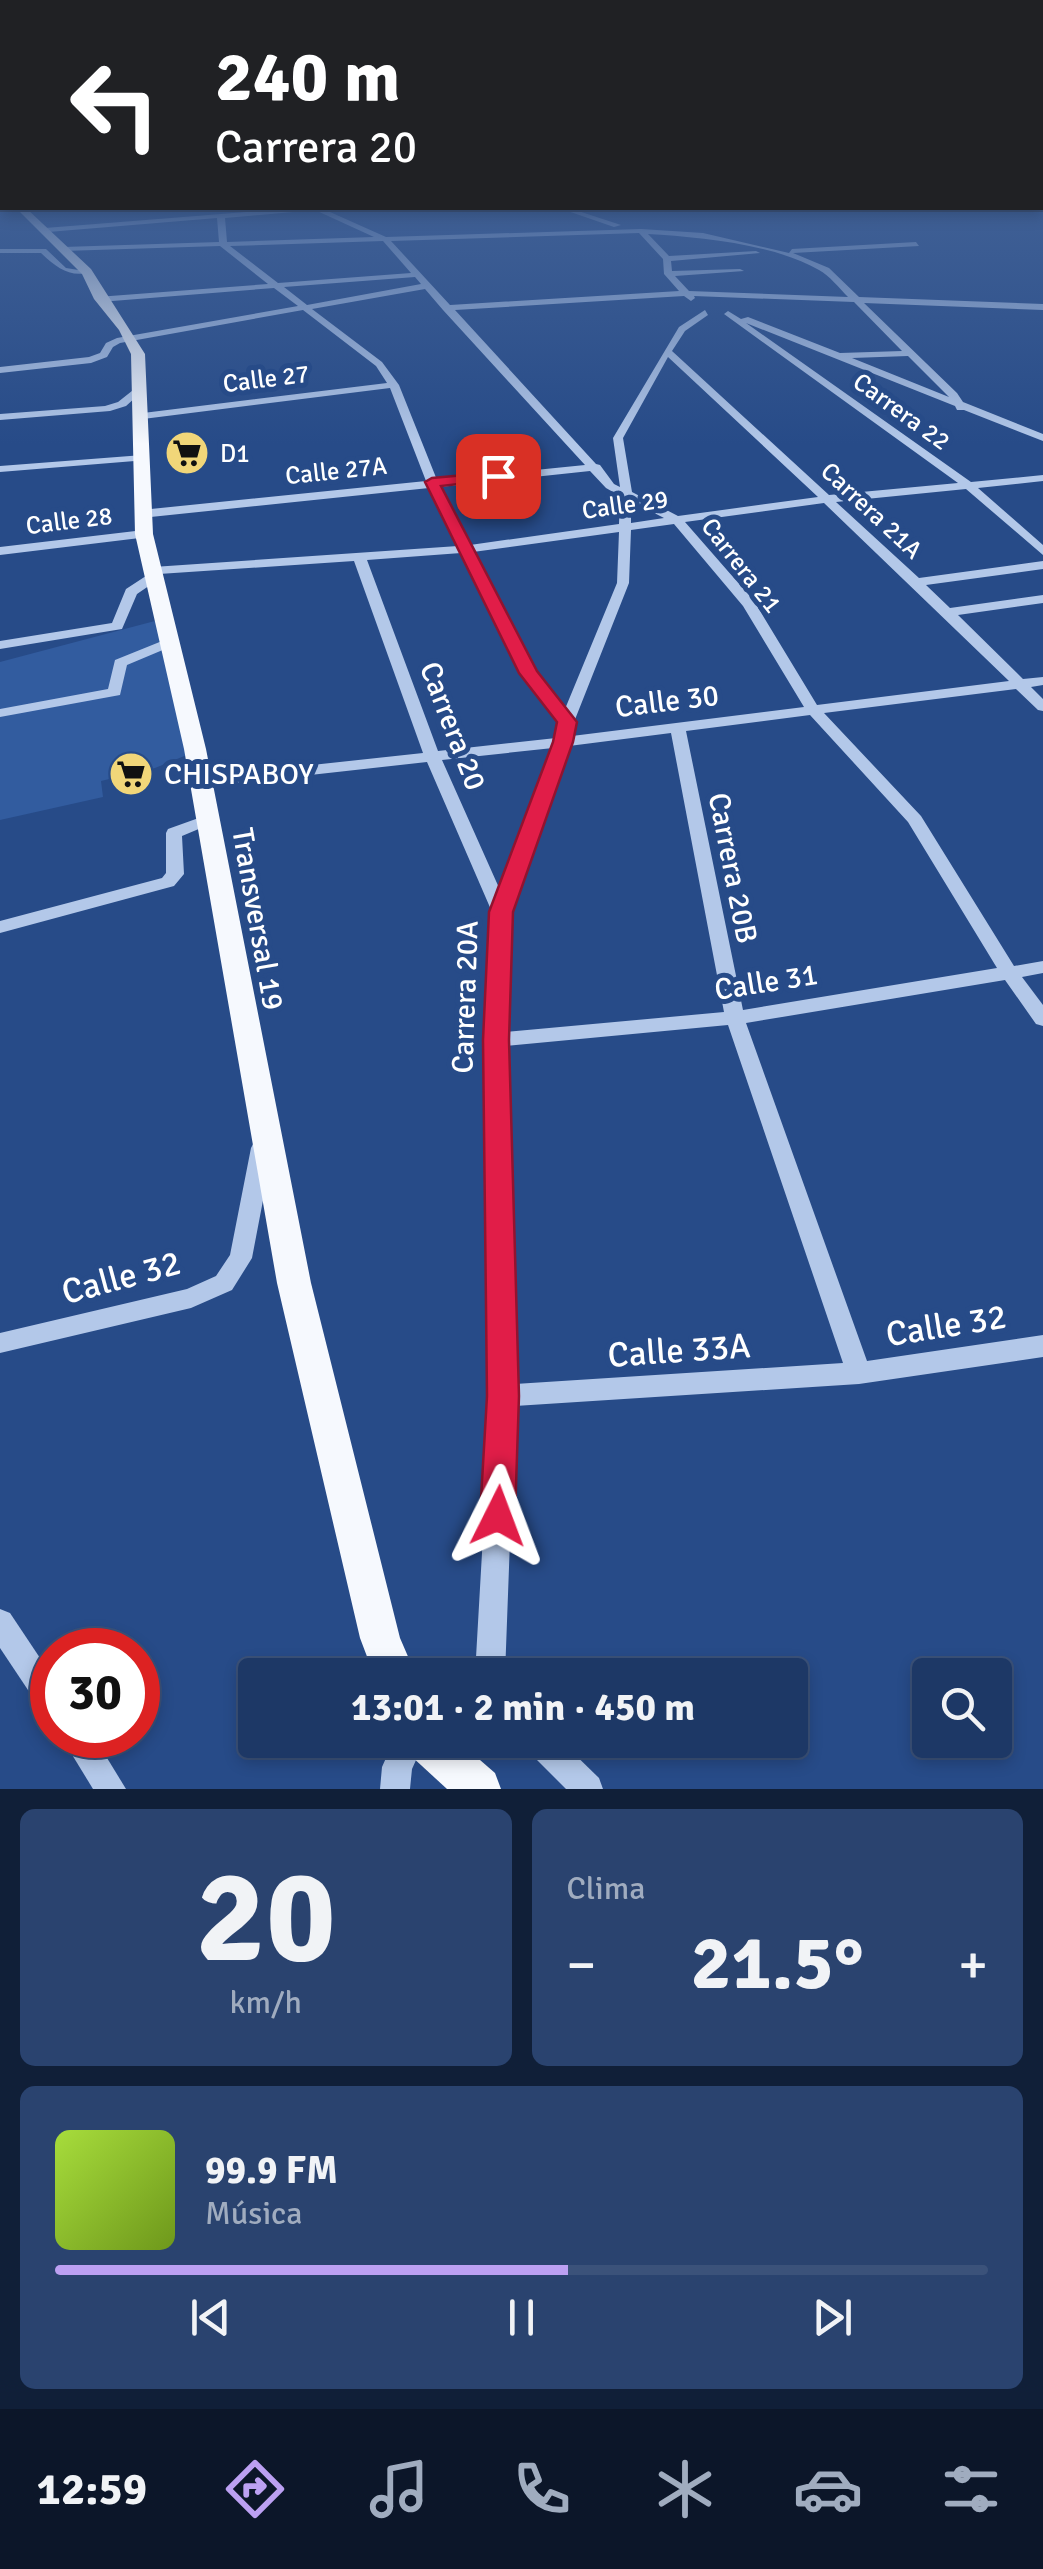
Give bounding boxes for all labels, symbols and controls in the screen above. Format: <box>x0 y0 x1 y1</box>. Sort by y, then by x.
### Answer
text: 240 m <box>215 34 400 120</box>
icon: left <box>50 40 180 170</box>
text: Carrera 20 <box>215 120 417 175</box>
street label: Calle 27 <box>221 358 311 399</box>
street label: Carrera 22 <box>847 366 956 457</box>
supermarket icon: D1 <box>164 430 210 476</box>
pin <box>456 434 541 519</box>
place label: D1 <box>220 438 250 469</box>
icon: arrive <box>471 449 526 504</box>
street label: Calle 27A <box>284 450 388 491</box>
street label: Carrera 21A <box>814 456 929 565</box>
street label: Calle 29 <box>580 483 670 526</box>
street label: Calle 28 <box>24 500 114 541</box>
street label: Carrera 21 <box>695 512 788 619</box>
street label: Carrera 20 <box>411 657 494 796</box>
street label: Calle 30 <box>613 677 721 726</box>
supermarket icon: CHISPABOY <box>108 751 154 797</box>
place label: CHISPABOY <box>164 756 314 793</box>
street label: Carrera 20B <box>700 790 765 947</box>
street label: Transversal 19 <box>223 825 292 1013</box>
street label: Carrera 20A <box>444 920 487 1074</box>
street label: Calle 31 <box>712 956 820 1009</box>
street label: Calle 32 <box>57 1241 185 1314</box>
street label: Calle 32 <box>883 1295 1009 1356</box>
street label: Calle 33A <box>606 1324 752 1377</box>
position arrow <box>446 1464 550 1568</box>
speed limit sign: 30 <box>30 1628 160 1758</box>
map controls <box>912 1658 1012 1758</box>
button: search <box>912 1658 1012 1758</box>
text: 13:01 · 2 min · 450 m <box>351 1684 695 1731</box>
text: 20 <box>196 1838 336 1998</box>
text: Clima <box>567 1869 645 1908</box>
text: 21.5° <box>691 1917 864 2010</box>
text: − <box>567 1931 596 1999</box>
text: + <box>958 1931 988 1999</box>
text: km/h <box>230 1983 302 2022</box>
text: 99.9 FM <box>205 2147 338 2194</box>
text: Música <box>205 2194 302 2233</box>
icon: previous <box>183 2290 238 2345</box>
icon: pause <box>494 2290 549 2345</box>
icon: next <box>805 2290 860 2345</box>
icon: directions <box>220 2454 290 2524</box>
icon: music <box>364 2454 434 2524</box>
icon: phone <box>507 2454 577 2524</box>
icon: climate <box>650 2454 720 2524</box>
icon: car <box>793 2454 863 2524</box>
icon: filters <box>936 2454 1006 2524</box>
text: 12:59 <box>37 2462 147 2517</box>

